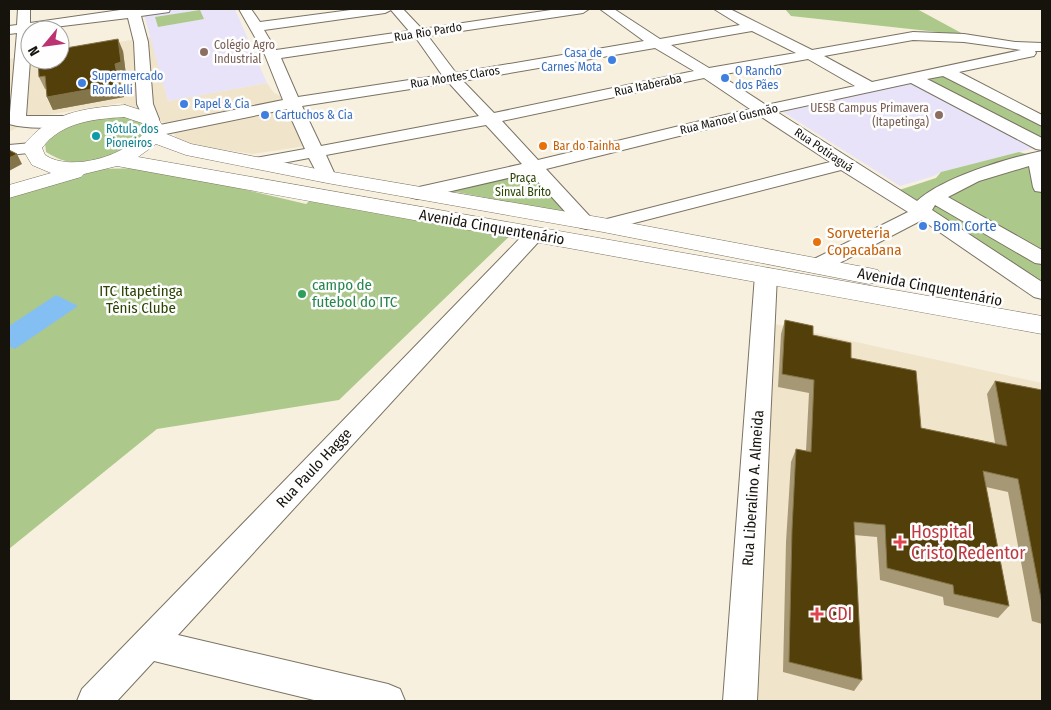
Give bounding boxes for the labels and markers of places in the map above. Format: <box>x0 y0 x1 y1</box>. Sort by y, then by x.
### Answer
place label: Colégio Agro Industrial <box>214 38 275 66</box>
marker: Colégio Agro Industrial <box>198 46 210 58</box>
place label: Casa de Carnes Mota <box>541 46 602 74</box>
marker: Casa de Carnes Mota <box>606 54 618 66</box>
place label: O Rancho dos Pães <box>735 64 782 92</box>
place label: Supermercado Rondelli <box>92 69 163 97</box>
marker: O Rancho dos Pães <box>719 72 731 84</box>
marker: Supermercado Rondelli <box>76 77 88 89</box>
place label: Papel & Cia <box>194 97 250 111</box>
marker: Papel & Cia <box>178 98 190 110</box>
place label: UESB Campus Primavera (Itapetinga) <box>810 101 929 129</box>
place label: Cartuchos & Cia <box>275 108 353 122</box>
marker: Cartuchos & Cia <box>259 109 271 121</box>
marker: UESB Campus Primavera (Itapetinga) <box>933 109 945 121</box>
place label: Rótula dos Pioneiros <box>106 122 159 150</box>
marker: Rótula dos Pioneiros <box>90 130 102 142</box>
place label: Bar do Tainha <box>553 139 621 153</box>
marker: Bar do Tainha <box>537 140 549 152</box>
place label: Bom Corte <box>933 217 997 235</box>
marker: Bom Corte <box>917 220 929 232</box>
place label: Sorveteria Copacabana <box>827 224 901 259</box>
marker: Sorveteria Copacabana <box>811 236 823 248</box>
place label: campo de futebol do ITC <box>312 276 398 311</box>
marker: campo de futebol do ITC <box>296 288 308 300</box>
place label: Hospital Cristo Redentor <box>911 521 1026 564</box>
marker: Hospital Cristo Redentor <box>893 535 907 549</box>
place label: CDI <box>828 603 852 625</box>
marker: CDI <box>810 607 824 621</box>

